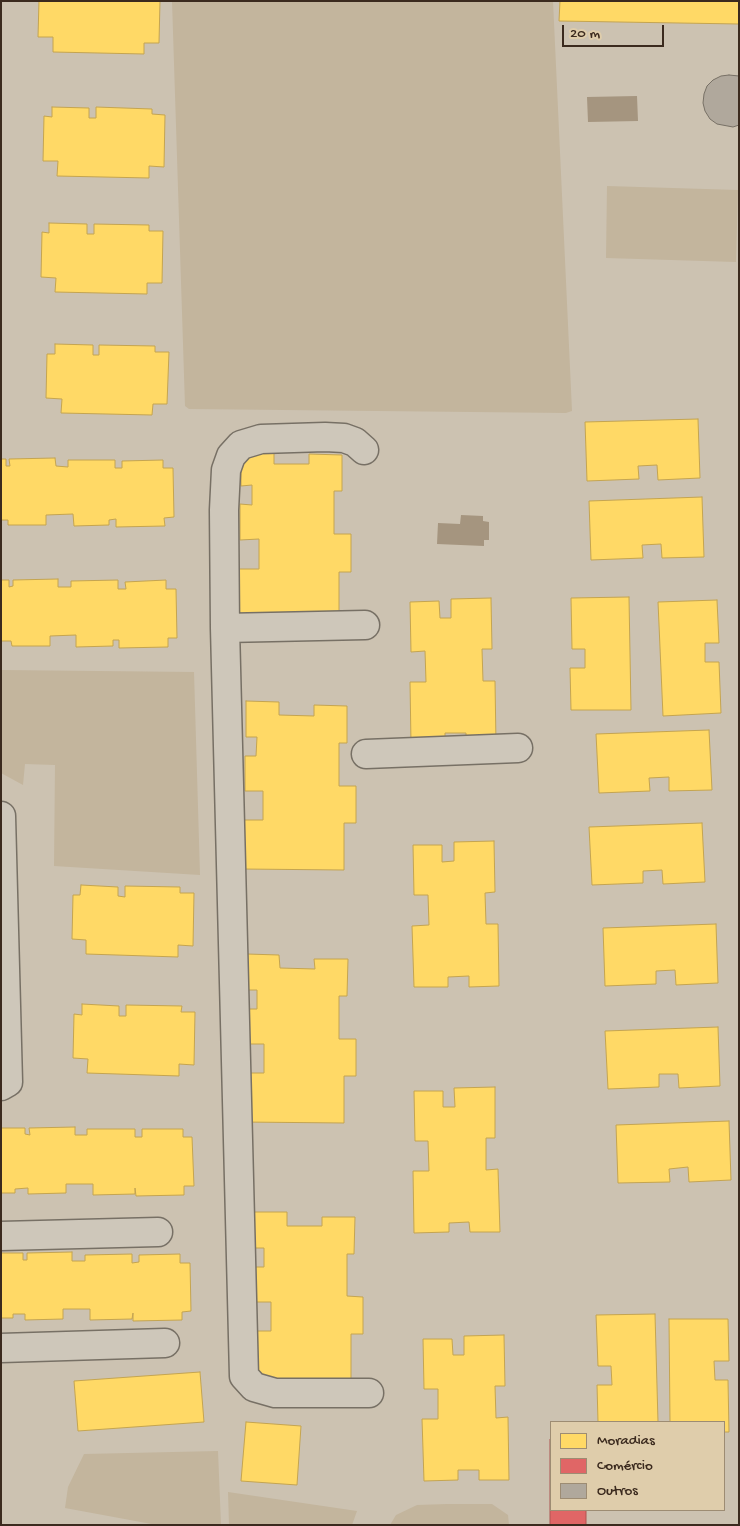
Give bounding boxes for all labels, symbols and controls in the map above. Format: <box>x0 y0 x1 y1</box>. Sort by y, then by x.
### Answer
scale bar <box>565 15 668 47</box>
text: 20 m <box>570 25 600 43</box>
legend <box>550 1421 725 1511</box>
text: Moradias <box>597 1432 655 1450</box>
text: Comércio <box>597 1457 653 1475</box>
text: Outros <box>597 1482 638 1500</box>

